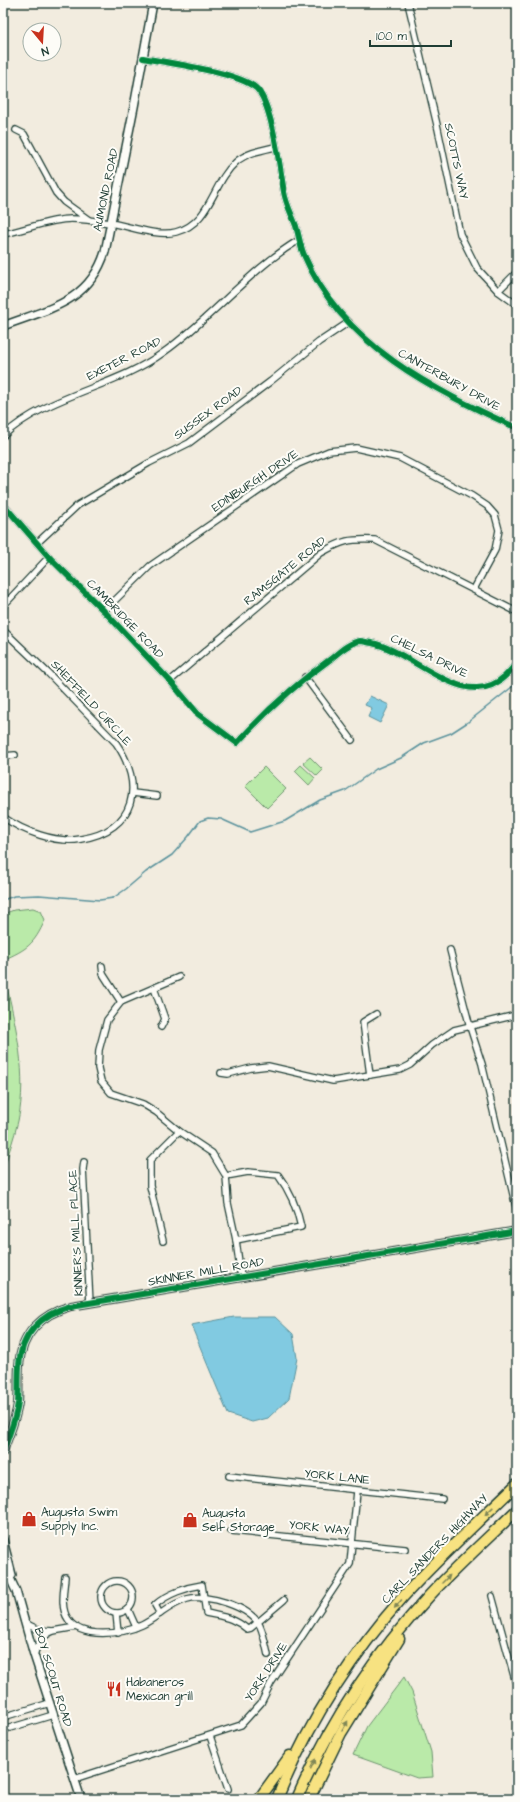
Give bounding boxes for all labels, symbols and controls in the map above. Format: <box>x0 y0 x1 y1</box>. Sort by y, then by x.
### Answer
north arrow <box>22 22 62 62</box>
scale bar <box>370 22 451 48</box>
text: 100 m <box>376 28 407 45</box>
text: N <box>39 43 51 59</box>
street label: SCOTTS WAY <box>440 122 472 201</box>
street label: AUMOND ROAD <box>89 147 123 233</box>
street label: EXETER ROAD <box>84 333 164 385</box>
street label: CANTERBURY DRIVE <box>395 345 503 415</box>
street label: SUSSEX ROAD <box>170 382 246 444</box>
street label: EDINBURGH DRIVE <box>208 446 302 516</box>
street label: RAMSGATE ROAD <box>240 532 330 609</box>
street label: CAMBRIDGE ROAD <box>82 575 168 663</box>
street label: CHELSA DRIVE <box>387 630 471 682</box>
street label: SHEFFIELD CIRCLE <box>47 657 135 749</box>
street label: KINNER'S MILL PLACE <box>64 1169 88 1297</box>
street label: SKINNER MILL ROAD <box>147 1253 266 1291</box>
street label: YORK LANE <box>303 1465 371 1489</box>
street label: CARL SANDERS HIGHWAY <box>378 1490 493 1608</box>
place label: Augusta Swim Supply Inc. <box>41 1504 118 1536</box>
place label: Augusta Self Storage <box>202 1505 275 1537</box>
one-way arrow <box>484 1506 494 1516</box>
shop icon: Augusta Swim Supply Inc. <box>20 1510 38 1528</box>
shop icon: Augusta Self Storage <box>181 1511 199 1529</box>
street label: YORK WAY <box>288 1516 351 1540</box>
one-way arrow <box>441 1574 451 1584</box>
one-way arrow <box>393 1598 402 1609</box>
street label: BOY SCOUT ROAD <box>30 1625 76 1729</box>
street label: YORK DRIVE <box>240 1639 292 1705</box>
place label: Habaneros Mexican grill <box>126 1674 193 1706</box>
restaurant icon: Habaneros Mexican grill <box>105 1680 123 1698</box>
one-way arrow <box>341 1720 348 1732</box>
one-way arrow <box>310 1758 316 1769</box>

